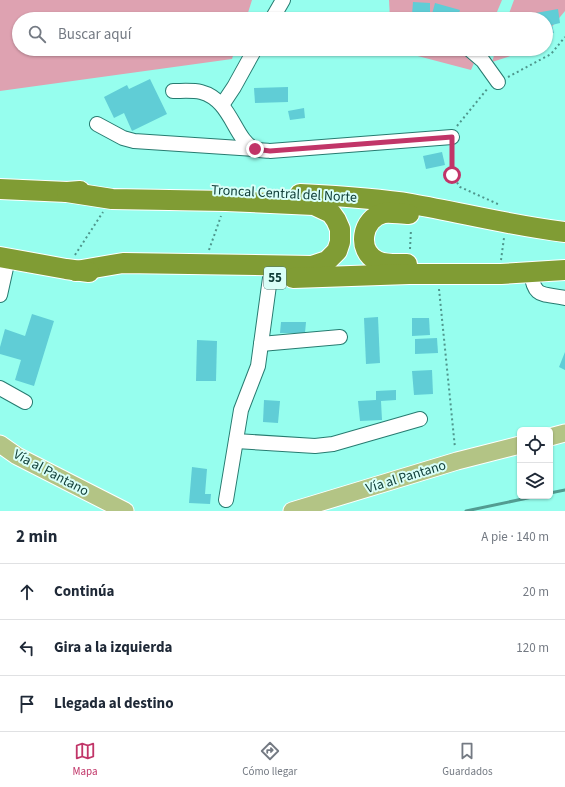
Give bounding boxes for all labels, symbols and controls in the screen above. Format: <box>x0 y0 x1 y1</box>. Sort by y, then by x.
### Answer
search box <box>12 12 553 56</box>
icon: search <box>26 23 48 45</box>
text: Buscar aquí <box>58 24 131 45</box>
route end <box>246 140 264 158</box>
route start <box>443 166 461 184</box>
street label: Troncal Central del Norte <box>211 180 357 208</box>
road number: 55 <box>264 267 286 289</box>
map controls <box>517 427 553 499</box>
button: locate <box>517 427 553 463</box>
street label: Vía al Pantano <box>10 445 92 501</box>
street label: Vía al Pantano <box>363 455 449 499</box>
button: layers <box>517 463 553 499</box>
text: 2 min <box>16 525 57 549</box>
text: A pie · 140 m <box>481 528 549 546</box>
icon: ahead <box>16 581 38 603</box>
text: Continúa <box>54 581 115 602</box>
text: 20 m <box>523 583 549 601</box>
icon: left <box>16 637 38 659</box>
text: Gira a la izquierda <box>54 637 173 658</box>
text: 120 m <box>516 639 549 657</box>
icon: arrive <box>16 693 38 715</box>
text: Llegada al destino <box>54 693 174 714</box>
tab: Mapa <box>72 740 97 779</box>
tab: Cómo llegar <box>242 740 297 779</box>
tab: Guardados <box>442 740 493 779</box>

